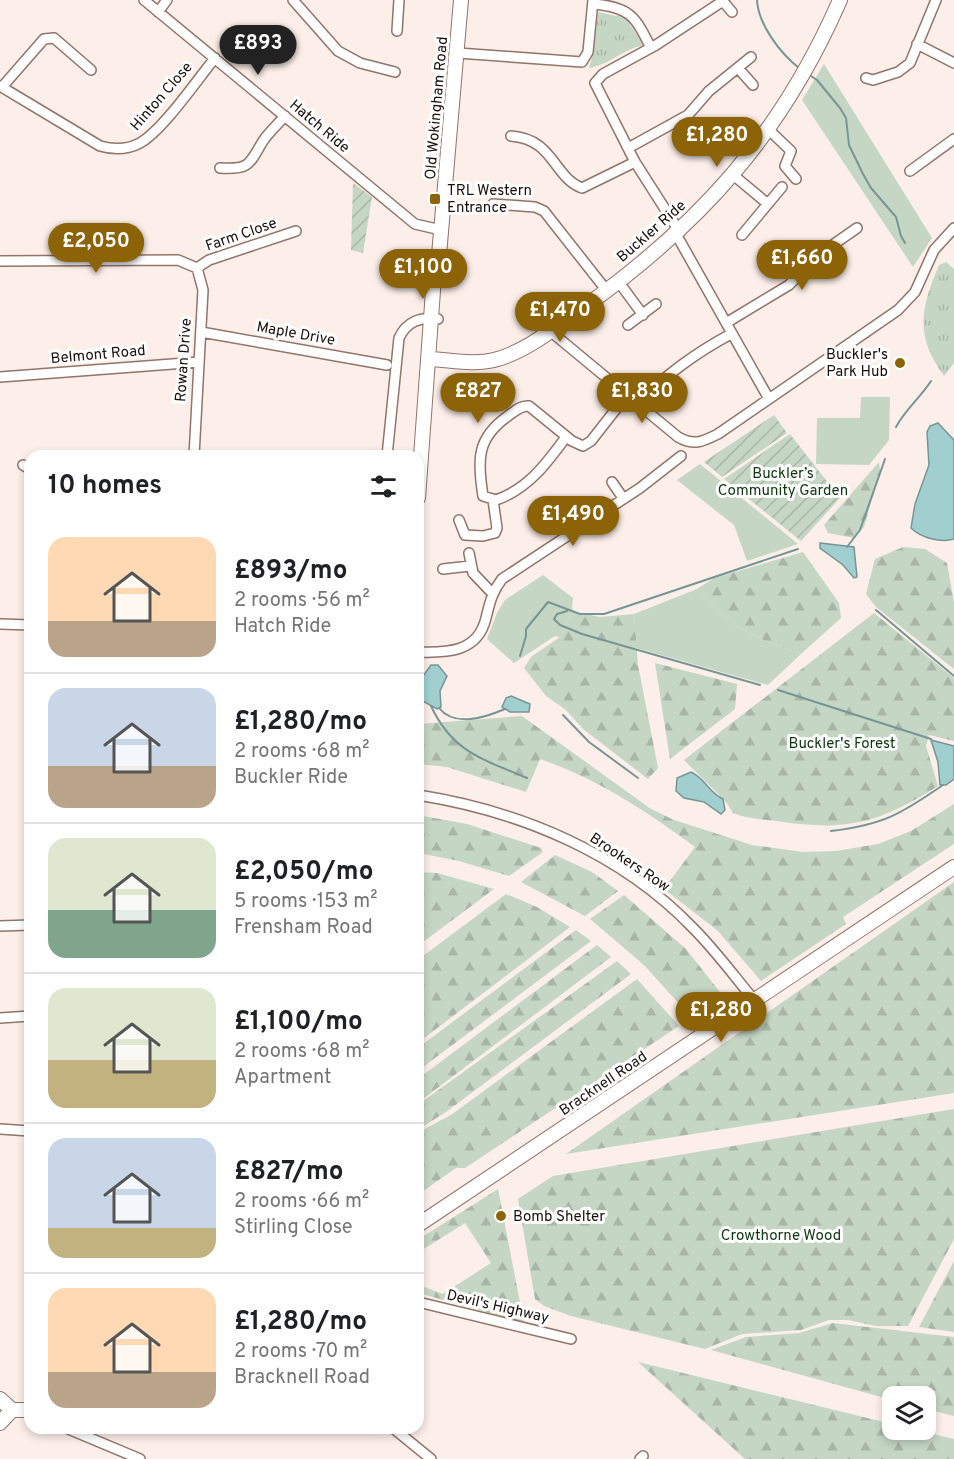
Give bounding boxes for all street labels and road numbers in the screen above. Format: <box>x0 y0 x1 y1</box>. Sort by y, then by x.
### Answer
street label: Old Wokingham Road <box>422 36 453 181</box>
street label: Hinton Close <box>127 59 197 135</box>
street label: Hatch Ride <box>285 96 353 158</box>
street label: Buckler Ride <box>613 197 690 267</box>
street label: Farm Close <box>203 214 280 256</box>
street label: Rowan Drive <box>172 318 197 403</box>
street label: Maple Drive <box>255 318 336 351</box>
street label: Belmont Road <box>50 342 146 369</box>
street label: Brookers Row <box>585 829 673 897</box>
street label: Bracknell Road <box>556 1048 651 1121</box>
street label: Devil's Highway <box>445 1286 551 1328</box>

